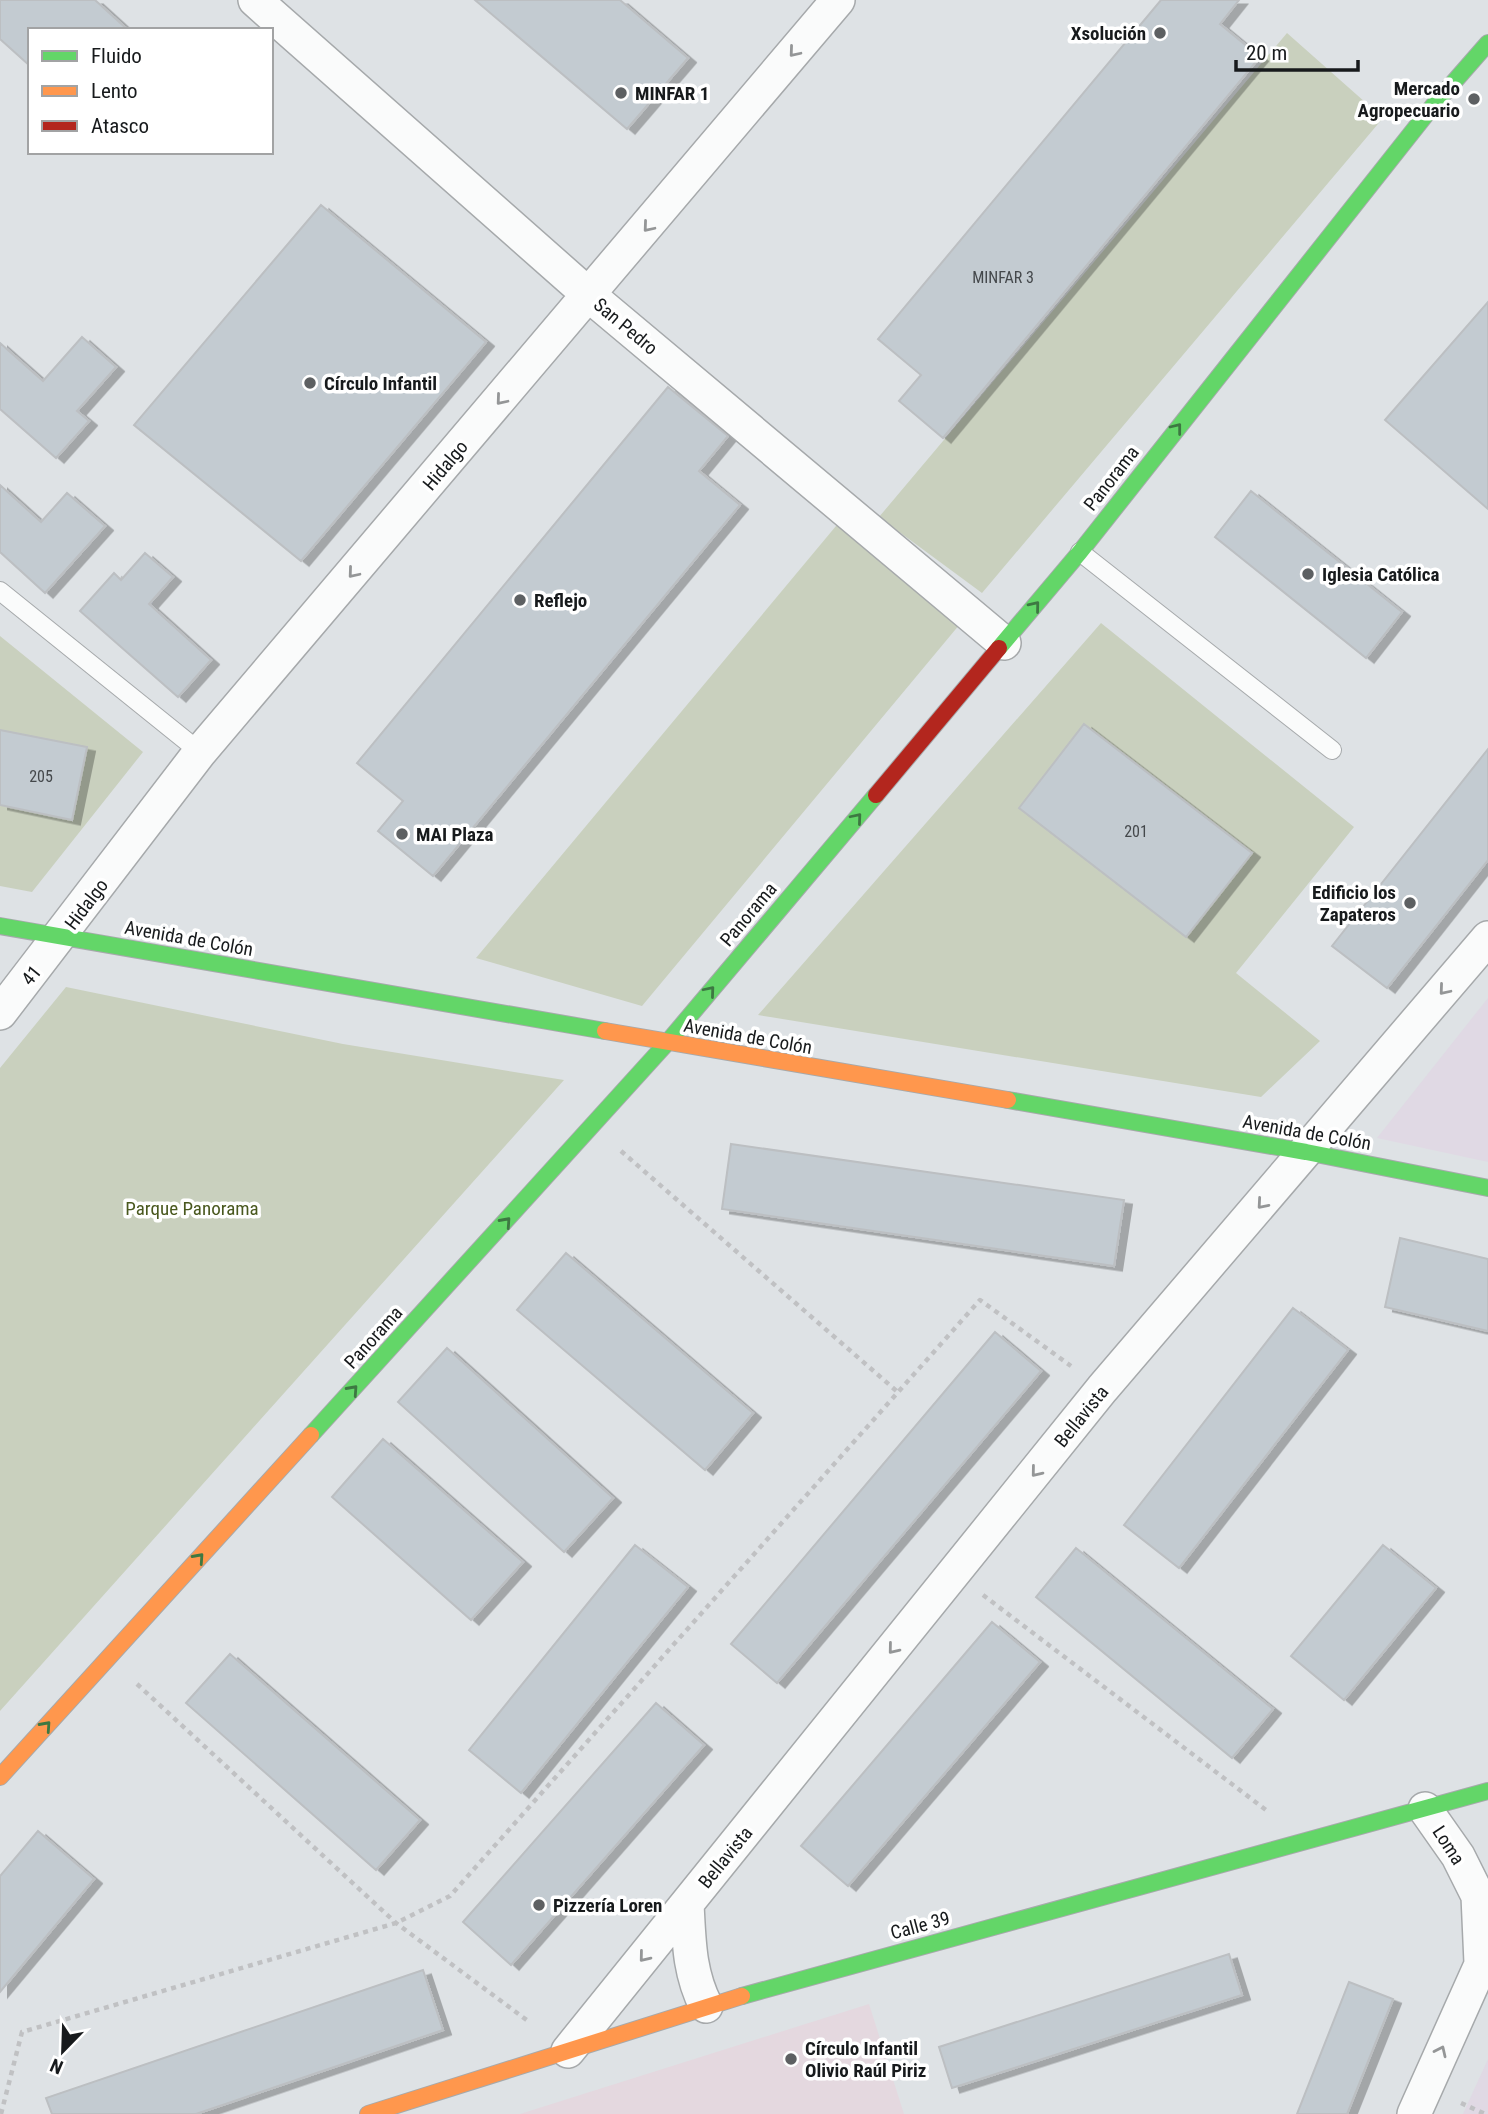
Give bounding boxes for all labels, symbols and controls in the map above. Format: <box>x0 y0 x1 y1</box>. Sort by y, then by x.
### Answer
place label: Xsolución <box>1071 22 1146 45</box>
marker: Xsolución <box>1152 25 1168 41</box>
legend <box>28 28 273 154</box>
scale bar <box>1236 28 1358 72</box>
text: 20 m <box>1246 41 1287 65</box>
text: Fluido <box>91 44 142 68</box>
one-way arrow <box>790 44 802 57</box>
place label: Mercado Agropecuario <box>1358 77 1460 122</box>
text: Lento <box>91 79 138 103</box>
place label: MINFAR 1 <box>635 82 709 105</box>
marker: MINFAR 1 <box>613 85 629 101</box>
marker: Mercado Agropecuario <box>1466 91 1482 107</box>
text: Atasco <box>91 114 149 138</box>
one-way arrow <box>644 218 656 231</box>
house number: MINFAR 3 <box>972 268 1034 287</box>
street label: San Pedro <box>589 293 662 360</box>
place label: Círculo Infantil <box>324 372 437 395</box>
marker: Círculo Infantil <box>302 375 318 391</box>
one-way arrow <box>497 392 509 405</box>
one-way arrow <box>1169 424 1182 436</box>
street label: Hidalgo <box>418 436 473 495</box>
street label: Panorama <box>1079 441 1144 515</box>
place label: Iglesia Católica <box>1322 563 1439 586</box>
one-way arrow <box>349 565 361 578</box>
marker: Iglesia Católica <box>1300 566 1316 582</box>
place label: Reflejo <box>534 589 587 612</box>
marker: Reflejo <box>512 592 528 608</box>
one-way arrow <box>1027 601 1039 614</box>
house number: 205 <box>29 767 53 786</box>
one-way arrow <box>849 813 861 826</box>
house number: 201 <box>1124 822 1148 841</box>
place label: MAI Plaza <box>416 823 494 846</box>
marker: MAI Plaza <box>394 826 410 842</box>
street label: Hidalgo <box>60 874 113 934</box>
street label: Panorama <box>715 878 782 951</box>
place label: Edificio los Zapateros <box>1312 881 1396 926</box>
marker: Edificio los Zapateros <box>1402 895 1418 911</box>
street label: Avenida de Colón <box>123 916 255 961</box>
street label: 41 <box>17 961 46 990</box>
one-way arrow <box>1440 981 1452 994</box>
one-way arrow <box>702 987 714 1000</box>
street label: Avenida de Colón <box>682 1014 814 1059</box>
street label: Avenida de Colón <box>1241 1110 1373 1155</box>
one-way arrow <box>1258 1196 1270 1209</box>
park label: Parque Panorama <box>125 1197 259 1220</box>
one-way arrow <box>498 1217 510 1230</box>
street label: Panorama <box>339 1301 407 1373</box>
street label: Bellavista <box>1050 1381 1113 1452</box>
one-way arrow <box>344 1385 357 1398</box>
one-way arrow <box>1032 1463 1044 1476</box>
one-way arrow <box>191 1553 204 1566</box>
one-way arrow <box>889 1641 902 1653</box>
one-way arrow <box>38 1721 50 1734</box>
street label: Loma <box>1428 1821 1470 1869</box>
street label: Bellavista <box>694 1822 757 1893</box>
place label: Pizzería Loren <box>553 1894 662 1917</box>
marker: Pizzería Loren <box>531 1897 547 1913</box>
street label: Calle 39 <box>888 1907 952 1944</box>
one-way arrow <box>640 1949 652 1962</box>
north arrow <box>28 2016 98 2086</box>
place label: Círculo Infantil Olivio Raúl Piriz <box>805 2037 926 2082</box>
one-way arrow <box>1433 2046 1447 2058</box>
marker: Círculo Infantil Olivio Raúl Piriz <box>783 2051 799 2067</box>
text: N <box>47 2053 66 2079</box>

